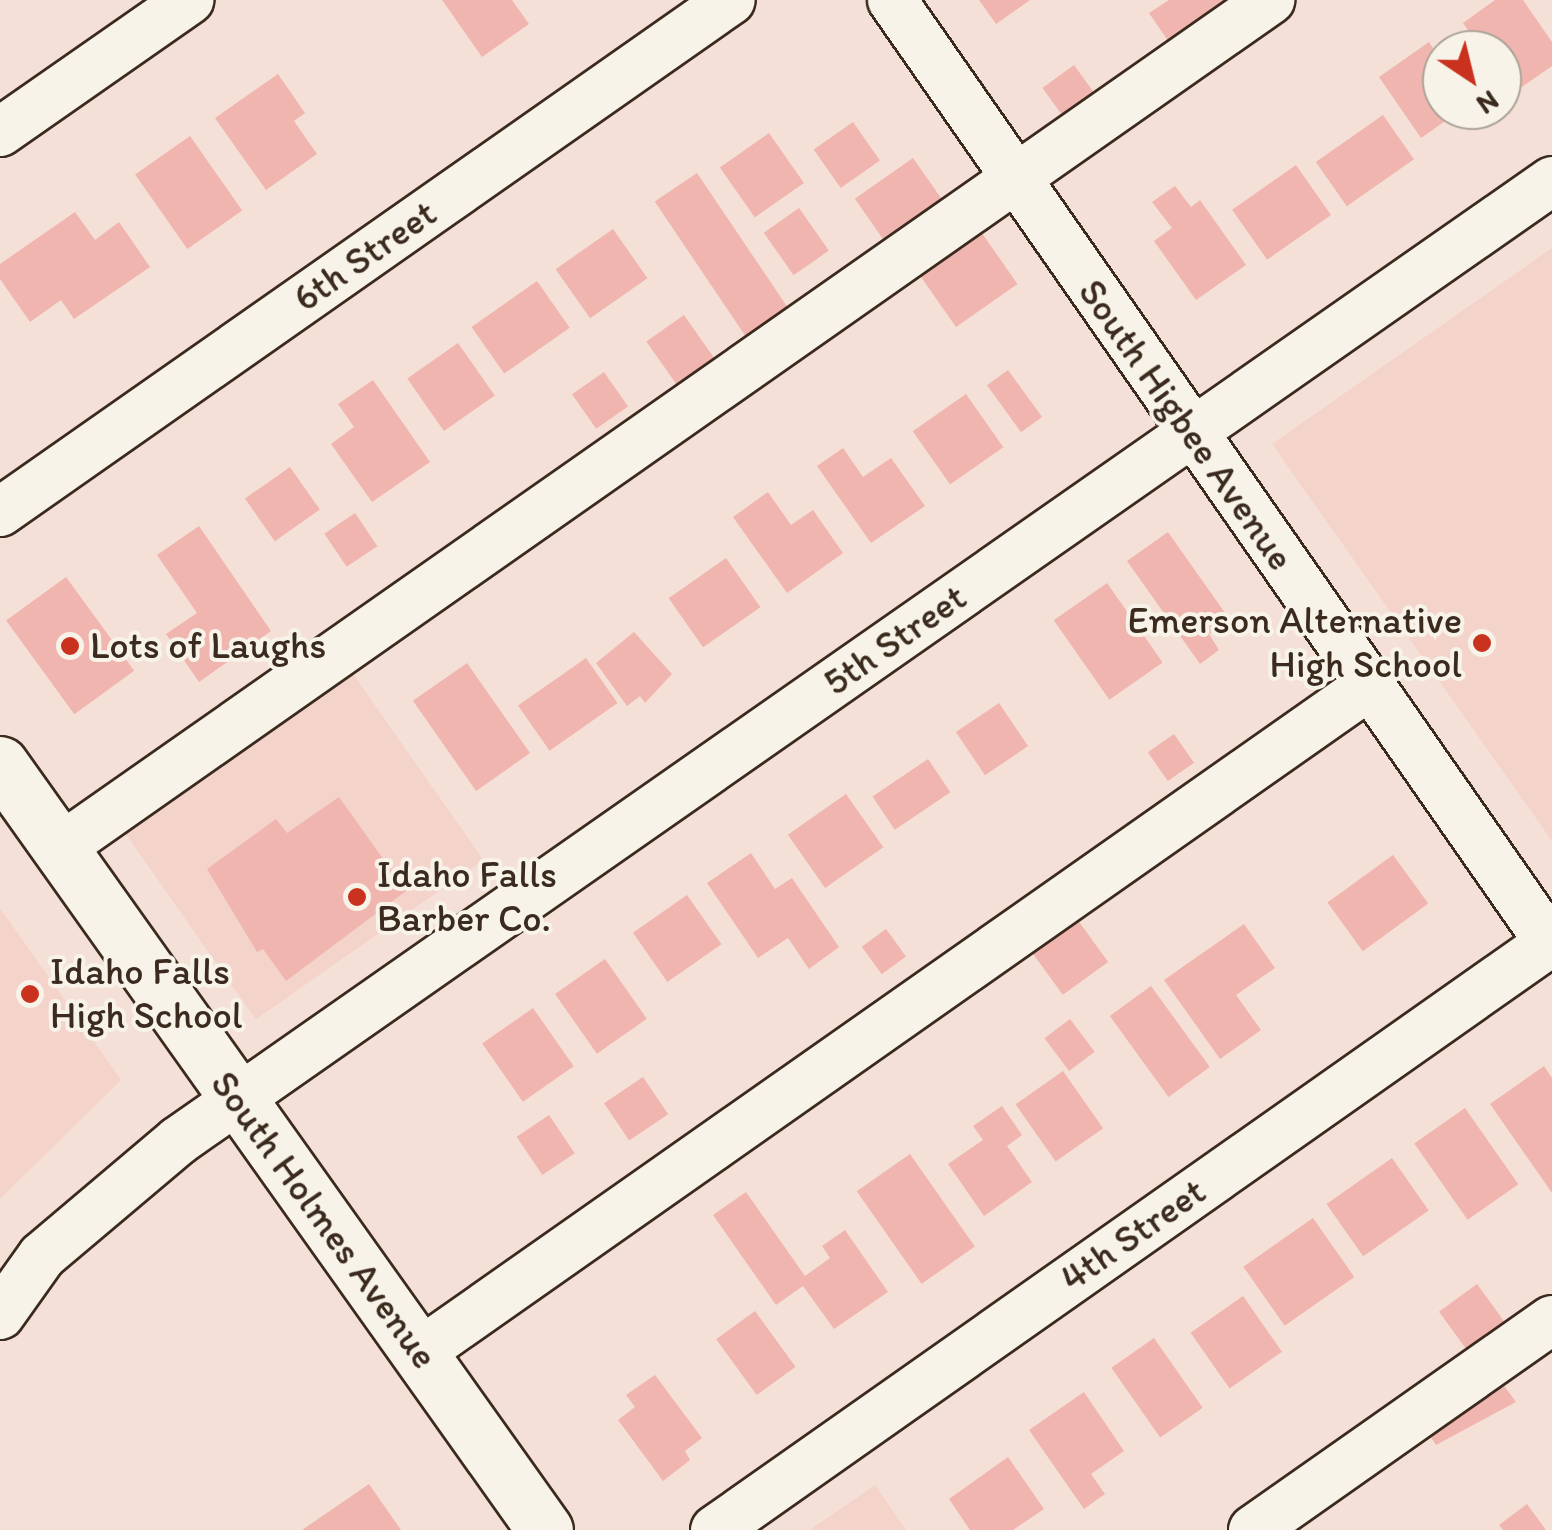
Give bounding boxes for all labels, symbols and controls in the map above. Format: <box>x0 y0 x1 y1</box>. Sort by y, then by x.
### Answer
north arrow <box>1422 30 1522 130</box>
text: N <box>1471 84 1506 122</box>
street label: 6th Street <box>285 191 445 321</box>
street label: South Higbee Avenue <box>1069 272 1303 578</box>
street label: 5th Street <box>815 575 975 705</box>
place label: Emerson Alternative High School <box>1128 598 1462 688</box>
place label: Lots of Laughs <box>90 623 326 669</box>
marker: Emerson Alternative High School <box>1471 632 1493 654</box>
marker: Lots of Laughs <box>59 635 81 657</box>
place label: Idaho Falls Barber Co. <box>377 852 556 942</box>
marker: Idaho Falls Barber Co. <box>346 886 368 908</box>
place label: Idaho Falls High School <box>50 949 242 1038</box>
marker: Idaho Falls High School <box>19 983 41 1005</box>
street label: South Holmes Avenue <box>202 1064 446 1376</box>
street label: 4th Street <box>1052 1169 1214 1301</box>

